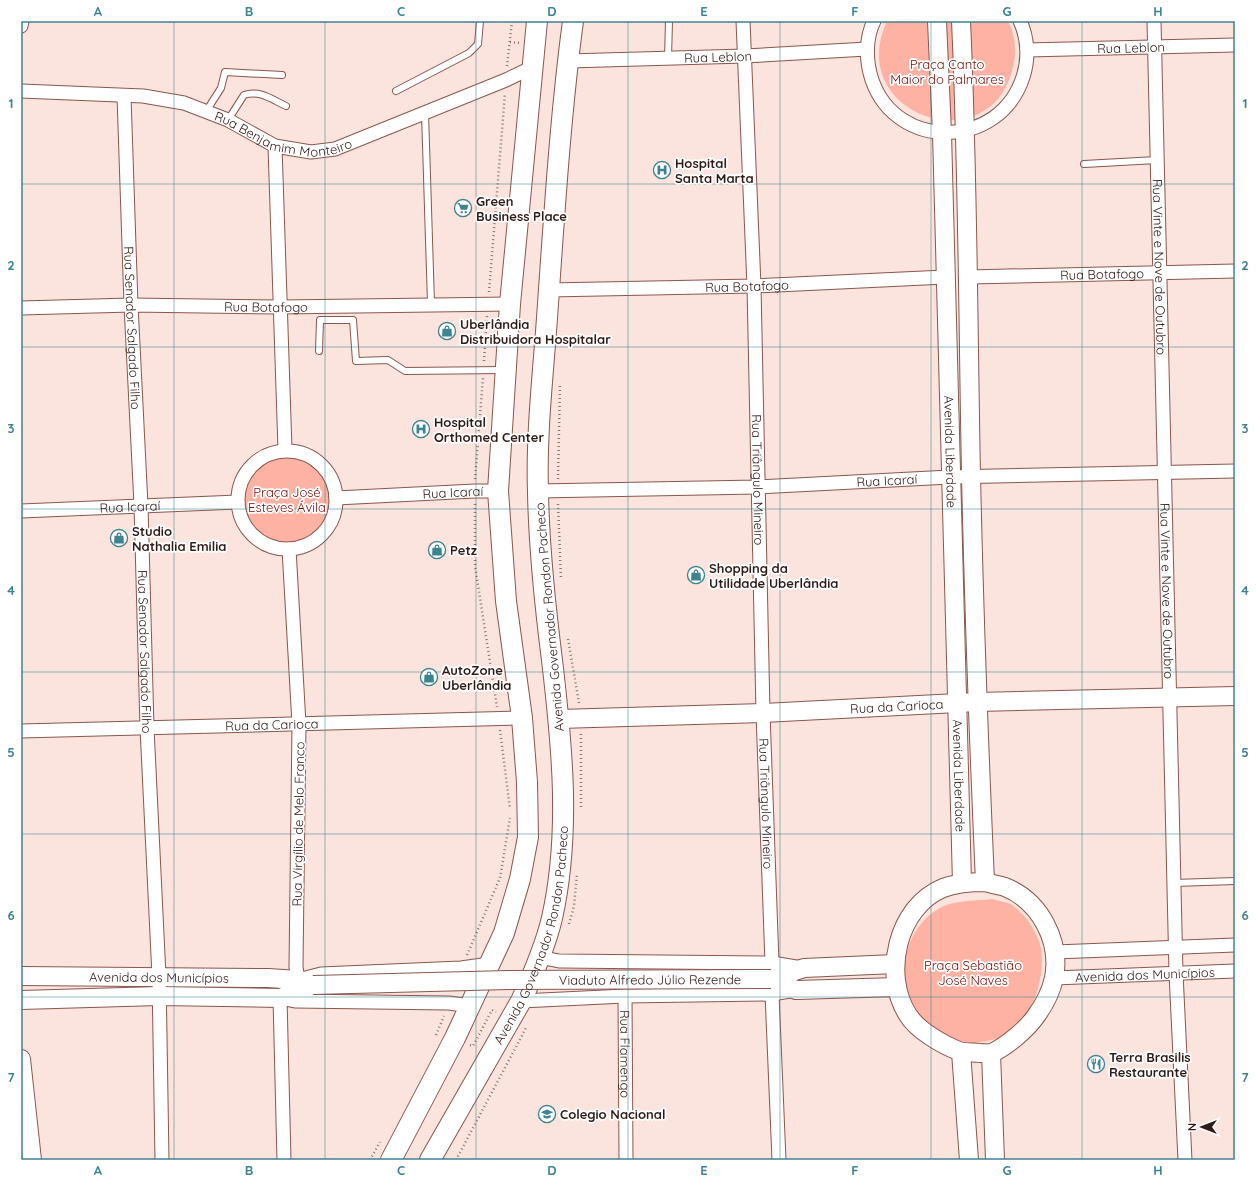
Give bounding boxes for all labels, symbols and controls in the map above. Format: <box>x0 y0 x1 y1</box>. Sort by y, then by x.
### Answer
text: A <box>94 3 103 19</box>
text: B <box>245 3 253 19</box>
text: C <box>397 3 405 19</box>
text: D <box>547 3 557 19</box>
text: E <box>700 3 708 19</box>
text: F <box>851 3 859 19</box>
text: G <box>1002 3 1012 19</box>
text: H <box>1153 3 1163 19</box>
street label: Rua Leblon <box>1097 39 1165 56</box>
street label: Rua Leblon <box>684 48 752 66</box>
park label: Praça Canto Maior do Palmares <box>890 56 1004 87</box>
text: 1 <box>8 95 14 111</box>
text: 1 <box>1242 95 1248 111</box>
street label: Rua Benjamim Monteiro <box>212 108 354 160</box>
place label: Hospital Santa Marta <box>675 155 754 186</box>
hospital icon: Hospital Santa Marta <box>652 160 672 180</box>
street label: Rua Vinte e Nove de Outubro <box>1150 179 1170 355</box>
place label: Green Business Place <box>476 193 567 224</box>
supermarket icon: Green Business Place <box>453 198 473 218</box>
street label: Rua Senador Salgado Filho <box>121 246 144 410</box>
text: 2 <box>7 257 15 273</box>
text: 2 <box>1241 257 1249 273</box>
street label: Rua Botafogo <box>1060 265 1144 283</box>
street label: Rua Botafogo <box>705 276 789 295</box>
street label: Rua Botafogo <box>224 298 308 315</box>
place label: Uberlândia Distribuidora Hospitalar <box>460 316 611 347</box>
shop icon: Uberlândia Distribuidora Hospitalar <box>437 321 457 341</box>
street label: Avenida Liberdade <box>941 395 960 508</box>
place label: Hospital Orthomed Center <box>434 414 545 445</box>
street label: Rua Triângulo Mineiro <box>749 414 767 546</box>
hospital icon: Hospital Orthomed Center <box>411 419 431 439</box>
text: 3 <box>8 420 15 436</box>
text: 3 <box>1242 420 1249 436</box>
street label: Rua Icaraí <box>856 471 918 490</box>
street label: Rua Icaraí <box>422 483 483 502</box>
park label: Praça José Esteves Ávila <box>248 484 326 515</box>
street label: Rua Icaraí <box>99 497 161 516</box>
street label: Avenida Governador Rondon Pacheco <box>531 502 567 732</box>
street label: Rua Vinte e Nove de Outubro <box>1157 503 1177 679</box>
place label: Studio Nathalia Emilia <box>132 523 226 554</box>
shop icon: Studio Nathalia Emilia <box>109 528 129 548</box>
shop icon: Petz <box>427 540 447 560</box>
place label: Petz <box>450 542 477 558</box>
place label: Shopping da Utilidade Uberlândia <box>709 560 838 591</box>
shop icon: Shopping da Utilidade Uberlândia <box>686 565 706 585</box>
street label: Rua Senador Salgado Filho <box>135 570 155 734</box>
text: 4 <box>7 582 15 598</box>
text: 4 <box>1241 582 1249 598</box>
place label: AutoZone Uberlândia <box>442 662 511 693</box>
shop icon: AutoZone Uberlândia <box>419 667 439 687</box>
street label: Rua da Carioca <box>850 696 944 717</box>
street label: Rua da Carioca <box>225 715 319 734</box>
street label: Avenida Liberdade <box>950 719 969 832</box>
street label: Rua Triângulo Mineiro <box>756 738 777 870</box>
street label: Rua Virgílio de Melo Franco <box>289 741 307 907</box>
text: 5 <box>7 744 15 760</box>
text: 5 <box>1241 744 1249 760</box>
street label: Avenida Governador Rondon Pacheco <box>490 825 571 1047</box>
text: 6 <box>7 907 15 923</box>
text: 6 <box>1241 907 1249 923</box>
park label: Praça Sebastião José Naves <box>924 957 1022 988</box>
street label: Avenida dos Municípios <box>1075 964 1215 985</box>
street label: Avenida dos Municípios <box>89 969 229 986</box>
street label: Viaduto Alfredo Júlio Rezende <box>559 971 741 988</box>
street label: Rua Flamengo <box>617 1010 634 1098</box>
place label: Terra Brasilis Restaurante <box>1109 1049 1191 1080</box>
restaurant icon: Terra Brasilis Restaurante <box>1086 1054 1106 1074</box>
text: 7 <box>7 1069 15 1085</box>
text: 7 <box>1241 1069 1249 1085</box>
school or university icon: Colegio Nacional <box>537 1104 557 1124</box>
place label: Colegio Nacional <box>560 1106 665 1122</box>
north arrow <box>1182 1107 1222 1147</box>
text: N <box>1185 1123 1199 1131</box>
text: A <box>94 1162 103 1178</box>
text: B <box>245 1162 253 1178</box>
text: C <box>397 1162 405 1178</box>
text: D <box>547 1162 557 1178</box>
text: E <box>700 1162 708 1178</box>
text: F <box>851 1162 859 1178</box>
text: G <box>1002 1162 1012 1178</box>
text: H <box>1153 1162 1163 1178</box>

